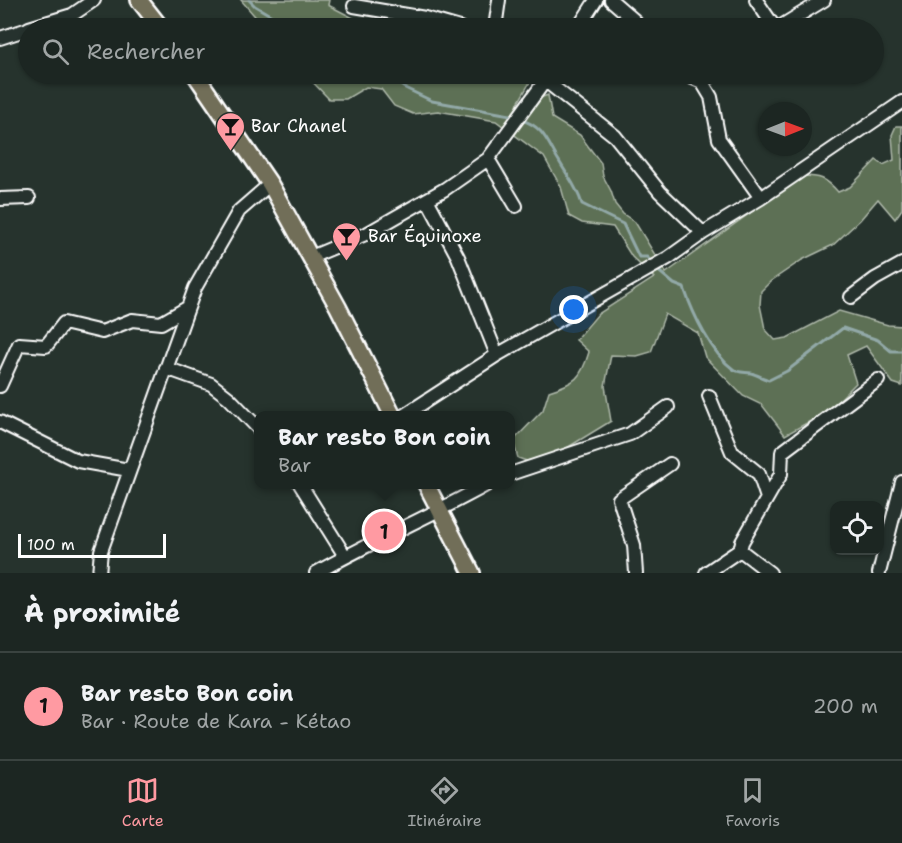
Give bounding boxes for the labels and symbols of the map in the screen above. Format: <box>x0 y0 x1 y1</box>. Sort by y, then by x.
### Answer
north arrow <box>758 102 812 156</box>
bar icon: Bar Chanel <box>214 110 246 152</box>
place label: Bar Chanel <box>251 114 347 138</box>
bar icon: Bar Équinoxe <box>331 220 363 262</box>
place label: Bar Équinoxe <box>368 224 482 248</box>
your location <box>559 295 588 324</box>
pin: 1 <box>364 508 404 554</box>
scale bar <box>18 531 166 558</box>

